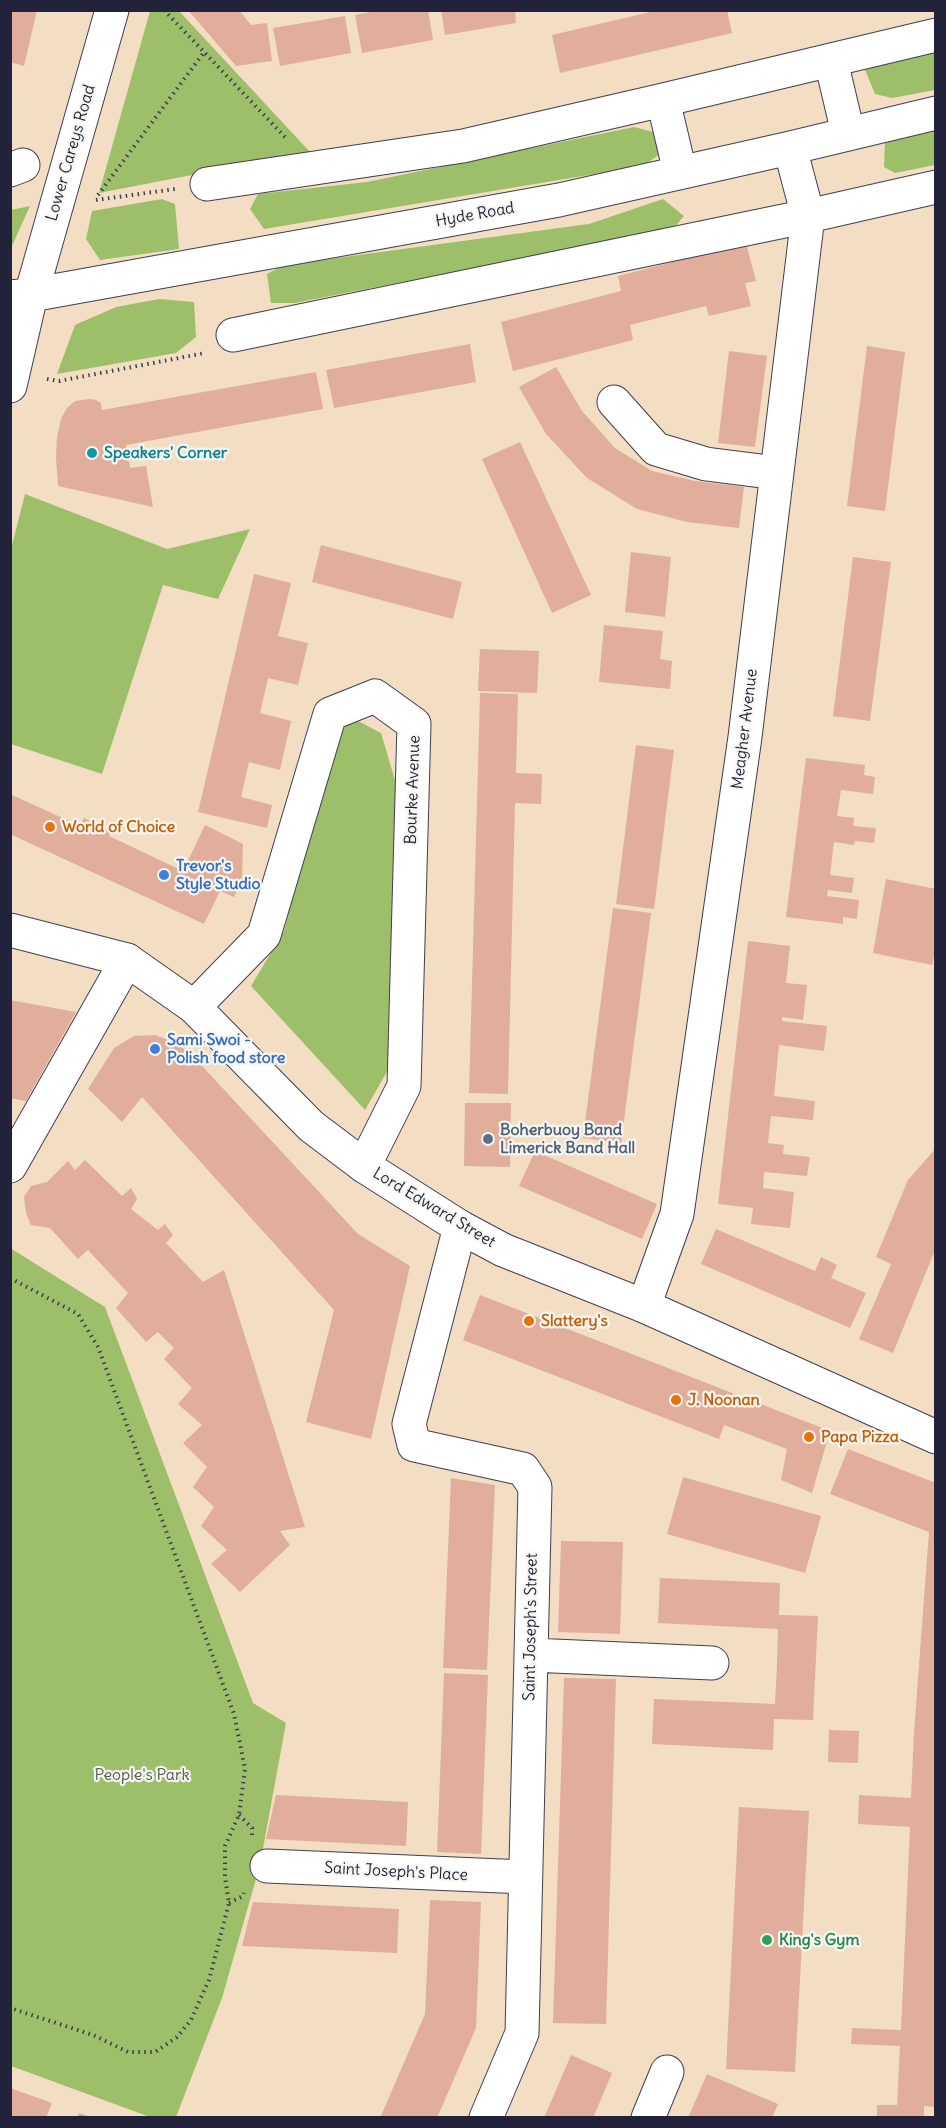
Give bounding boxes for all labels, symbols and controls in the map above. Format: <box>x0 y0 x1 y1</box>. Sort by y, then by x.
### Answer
street label: Lower Careys Road <box>42 83 100 223</box>
street label: Hyde Road <box>434 199 516 231</box>
place label: Speakers' Corner <box>104 443 227 463</box>
marker: Speakers' Corner <box>85 446 99 460</box>
street label: Meagher Avenue <box>728 668 762 790</box>
street label: Bourke Avenue <box>401 735 425 845</box>
place label: World of Choice <box>62 817 175 837</box>
marker: World of Choice <box>43 820 57 834</box>
place label: Trevor's Style Studio <box>176 856 260 894</box>
marker: Trevor's Style Studio <box>157 868 171 882</box>
place label: Sami Swoi - Polish food store <box>167 1030 285 1068</box>
marker: Sami Swoi - Polish food store <box>148 1042 162 1056</box>
place label: Boherbuoy Band Limerick Band Hall <box>500 1120 635 1158</box>
marker: Boherbuoy Band Limerick Band Hall <box>481 1132 495 1146</box>
street label: Lord Edward Street <box>369 1164 499 1252</box>
place label: Slattery's <box>541 1311 608 1331</box>
marker: Slattery's <box>522 1314 536 1328</box>
place label: J. Noonan <box>688 1390 760 1410</box>
marker: J. Noonan <box>669 1393 683 1407</box>
place label: Papa Pizza <box>821 1427 899 1447</box>
marker: Papa Pizza <box>802 1430 816 1444</box>
street label: Saint Joseph's Street <box>520 1553 542 1701</box>
park label: People's Park <box>94 1765 190 1785</box>
street label: Saint Joseph's Place <box>324 1859 468 1885</box>
place label: King's Gym <box>779 1930 859 1950</box>
marker: King's Gym <box>760 1933 774 1947</box>

